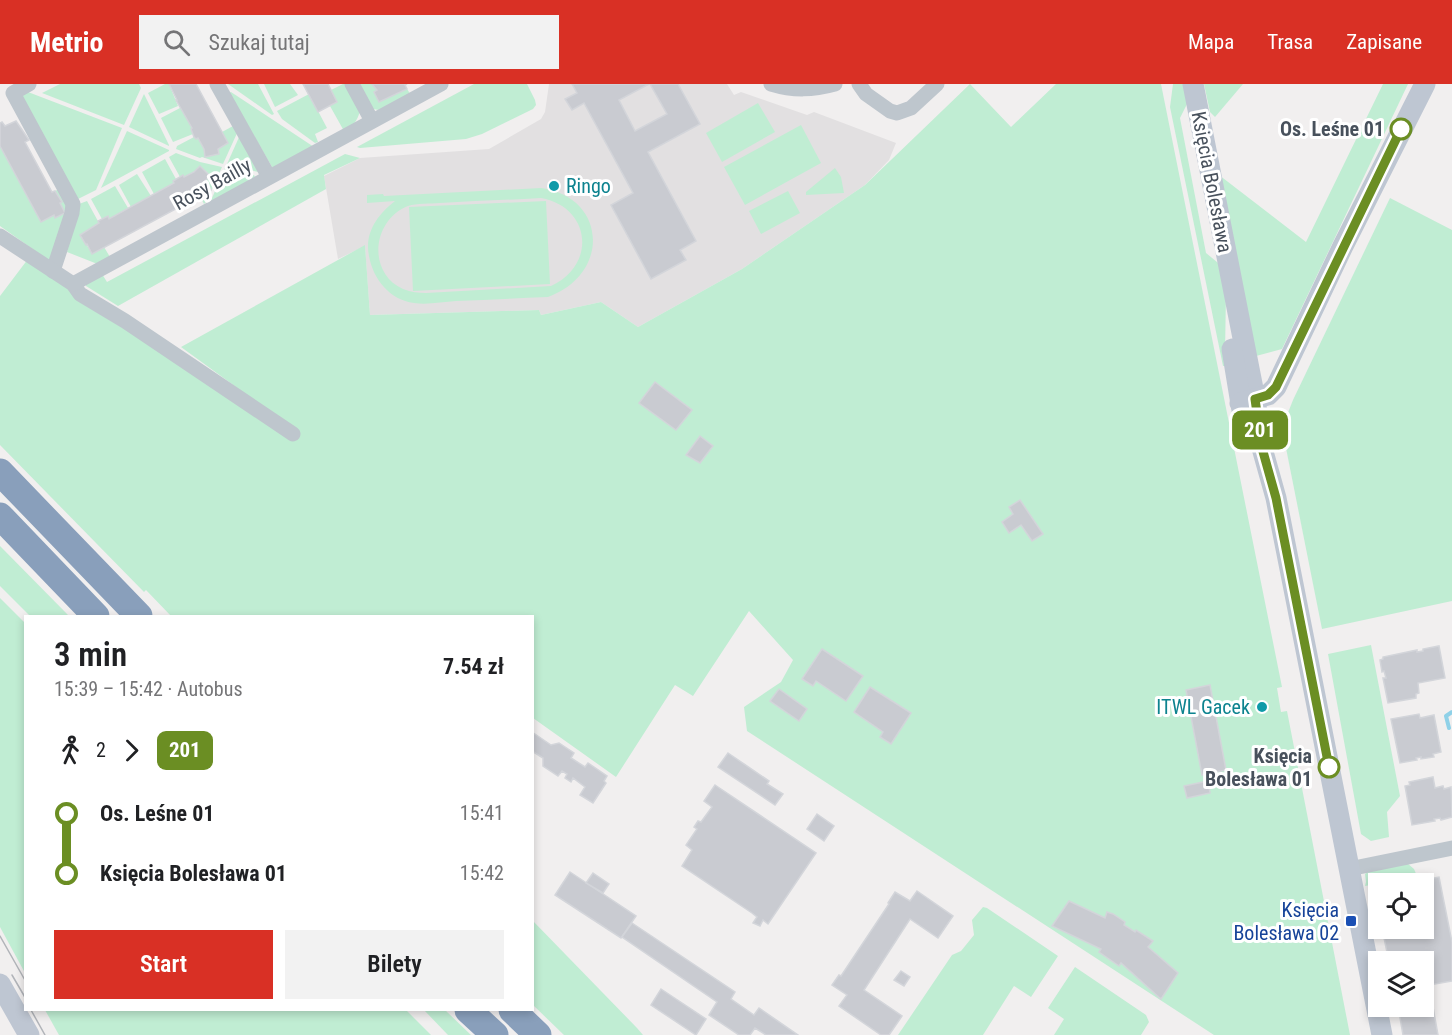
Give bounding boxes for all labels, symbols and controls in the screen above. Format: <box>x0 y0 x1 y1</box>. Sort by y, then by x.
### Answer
search box <box>139 15 559 69</box>
text: Metrio <box>30 26 103 59</box>
icon: search <box>160 26 193 59</box>
text: Szukaj tutaj <box>208 30 310 55</box>
text: Mapa <box>1188 30 1234 54</box>
text: Trasa <box>1267 30 1313 54</box>
text: Zapisane <box>1346 30 1422 54</box>
street label: Księcia Bolesława <box>1187 109 1237 255</box>
place label: Os. Leśne 01 <box>1280 117 1384 141</box>
marker: Os. Leśne 01 <box>1390 118 1412 140</box>
street label: Rosy Bailly <box>169 153 255 215</box>
place label: Ringo <box>566 174 611 198</box>
marker: Ringo <box>547 179 561 193</box>
line badge: 201 <box>1226 410 1294 450</box>
text: 201 <box>1244 418 1276 442</box>
text: 3 min <box>54 635 127 674</box>
text: 7.54 zł <box>443 654 504 679</box>
text: 15:39 – 15:42 · Autobus <box>54 677 243 701</box>
place label: ITWL Gacek <box>1156 695 1250 719</box>
marker: ITWL Gacek <box>1255 700 1269 714</box>
icon: walk <box>54 734 87 767</box>
icon: forward <box>115 734 148 767</box>
text: 2 <box>96 738 106 762</box>
text: 201 <box>169 738 201 762</box>
place label: Księcia Bolesława 01 <box>1205 744 1312 791</box>
marker: Księcia Bolesława 01 <box>1318 756 1340 778</box>
text: Os. Leśne 01 <box>100 801 214 826</box>
text: 15:41 <box>460 801 504 825</box>
text: Księcia Bolesława 01 <box>100 861 287 886</box>
text: 15:42 <box>460 861 504 885</box>
map controls <box>1368 873 1434 1017</box>
button: locate <box>1368 873 1434 939</box>
place label: Księcia Bolesława 02 <box>1233 898 1339 945</box>
marker: Księcia Bolesława 02 <box>1344 914 1358 928</box>
button: Start <box>54 930 273 999</box>
button: Bilety <box>285 930 504 999</box>
button: layers <box>1368 951 1434 1017</box>

